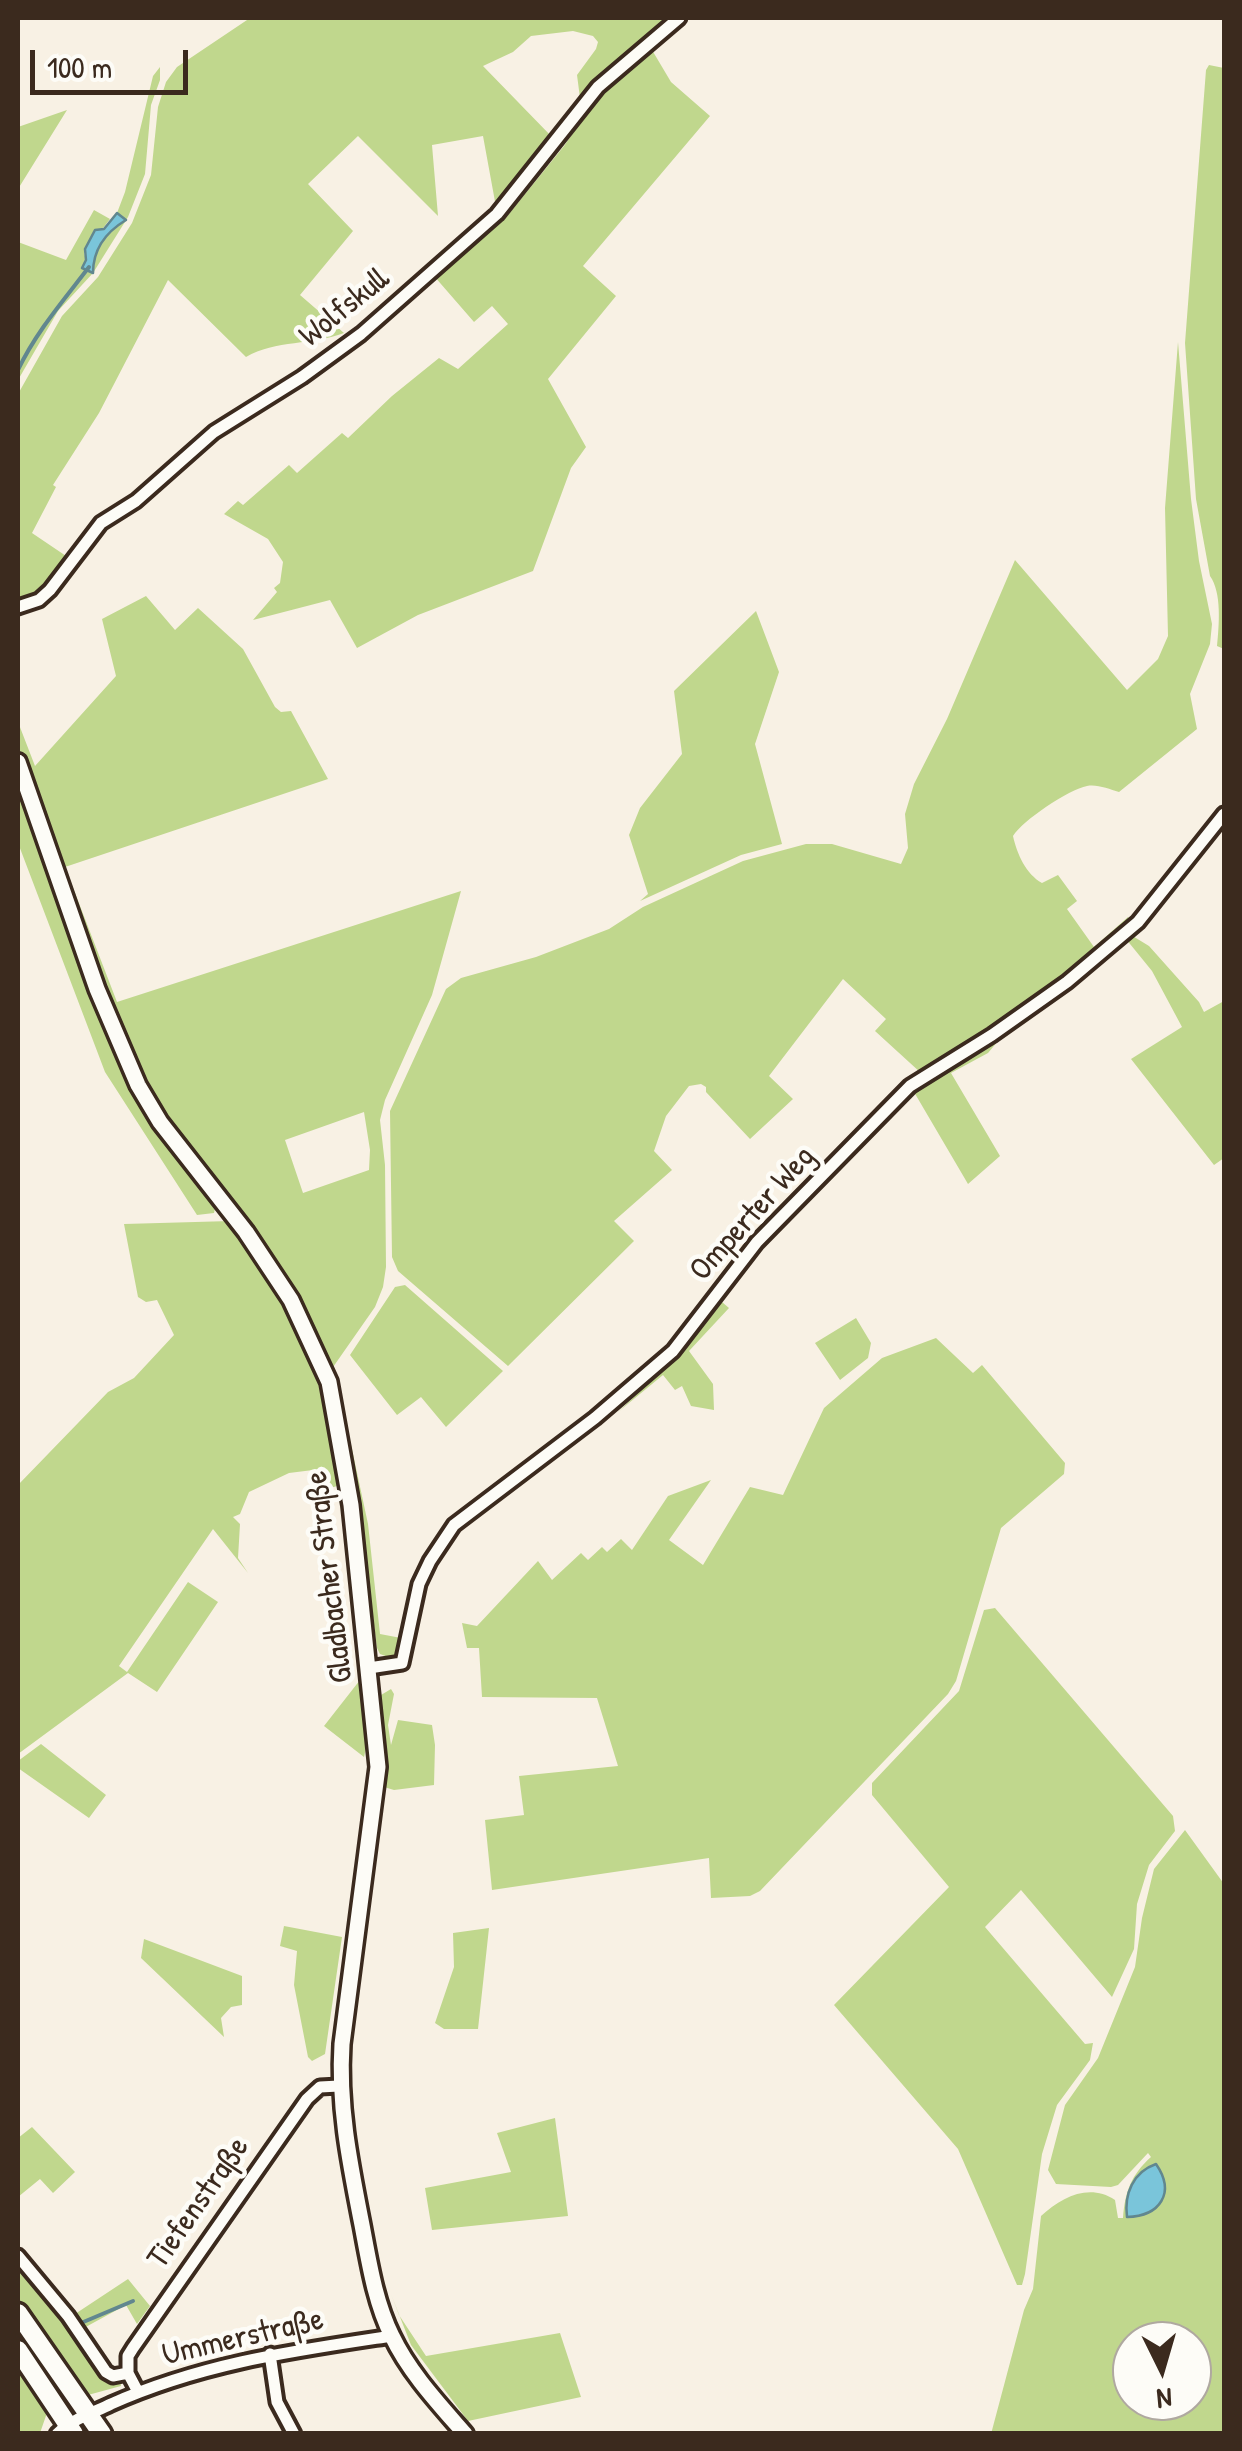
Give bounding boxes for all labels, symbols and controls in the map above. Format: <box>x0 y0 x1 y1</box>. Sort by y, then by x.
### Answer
scale bar <box>35 30 192 92</box>
text: 100 m <box>47 47 112 87</box>
street label: Wolfskull <box>292 260 398 356</box>
street label: Omperter Weg <box>682 1139 824 1289</box>
street label: Gladbacher Straße <box>298 1469 362 1685</box>
street label: Tiefenstraße <box>140 2130 258 2276</box>
street label: Ummerstraße <box>159 2301 327 2375</box>
north arrow <box>1112 2321 1212 2421</box>
text: N <box>1155 2379 1174 2418</box>

